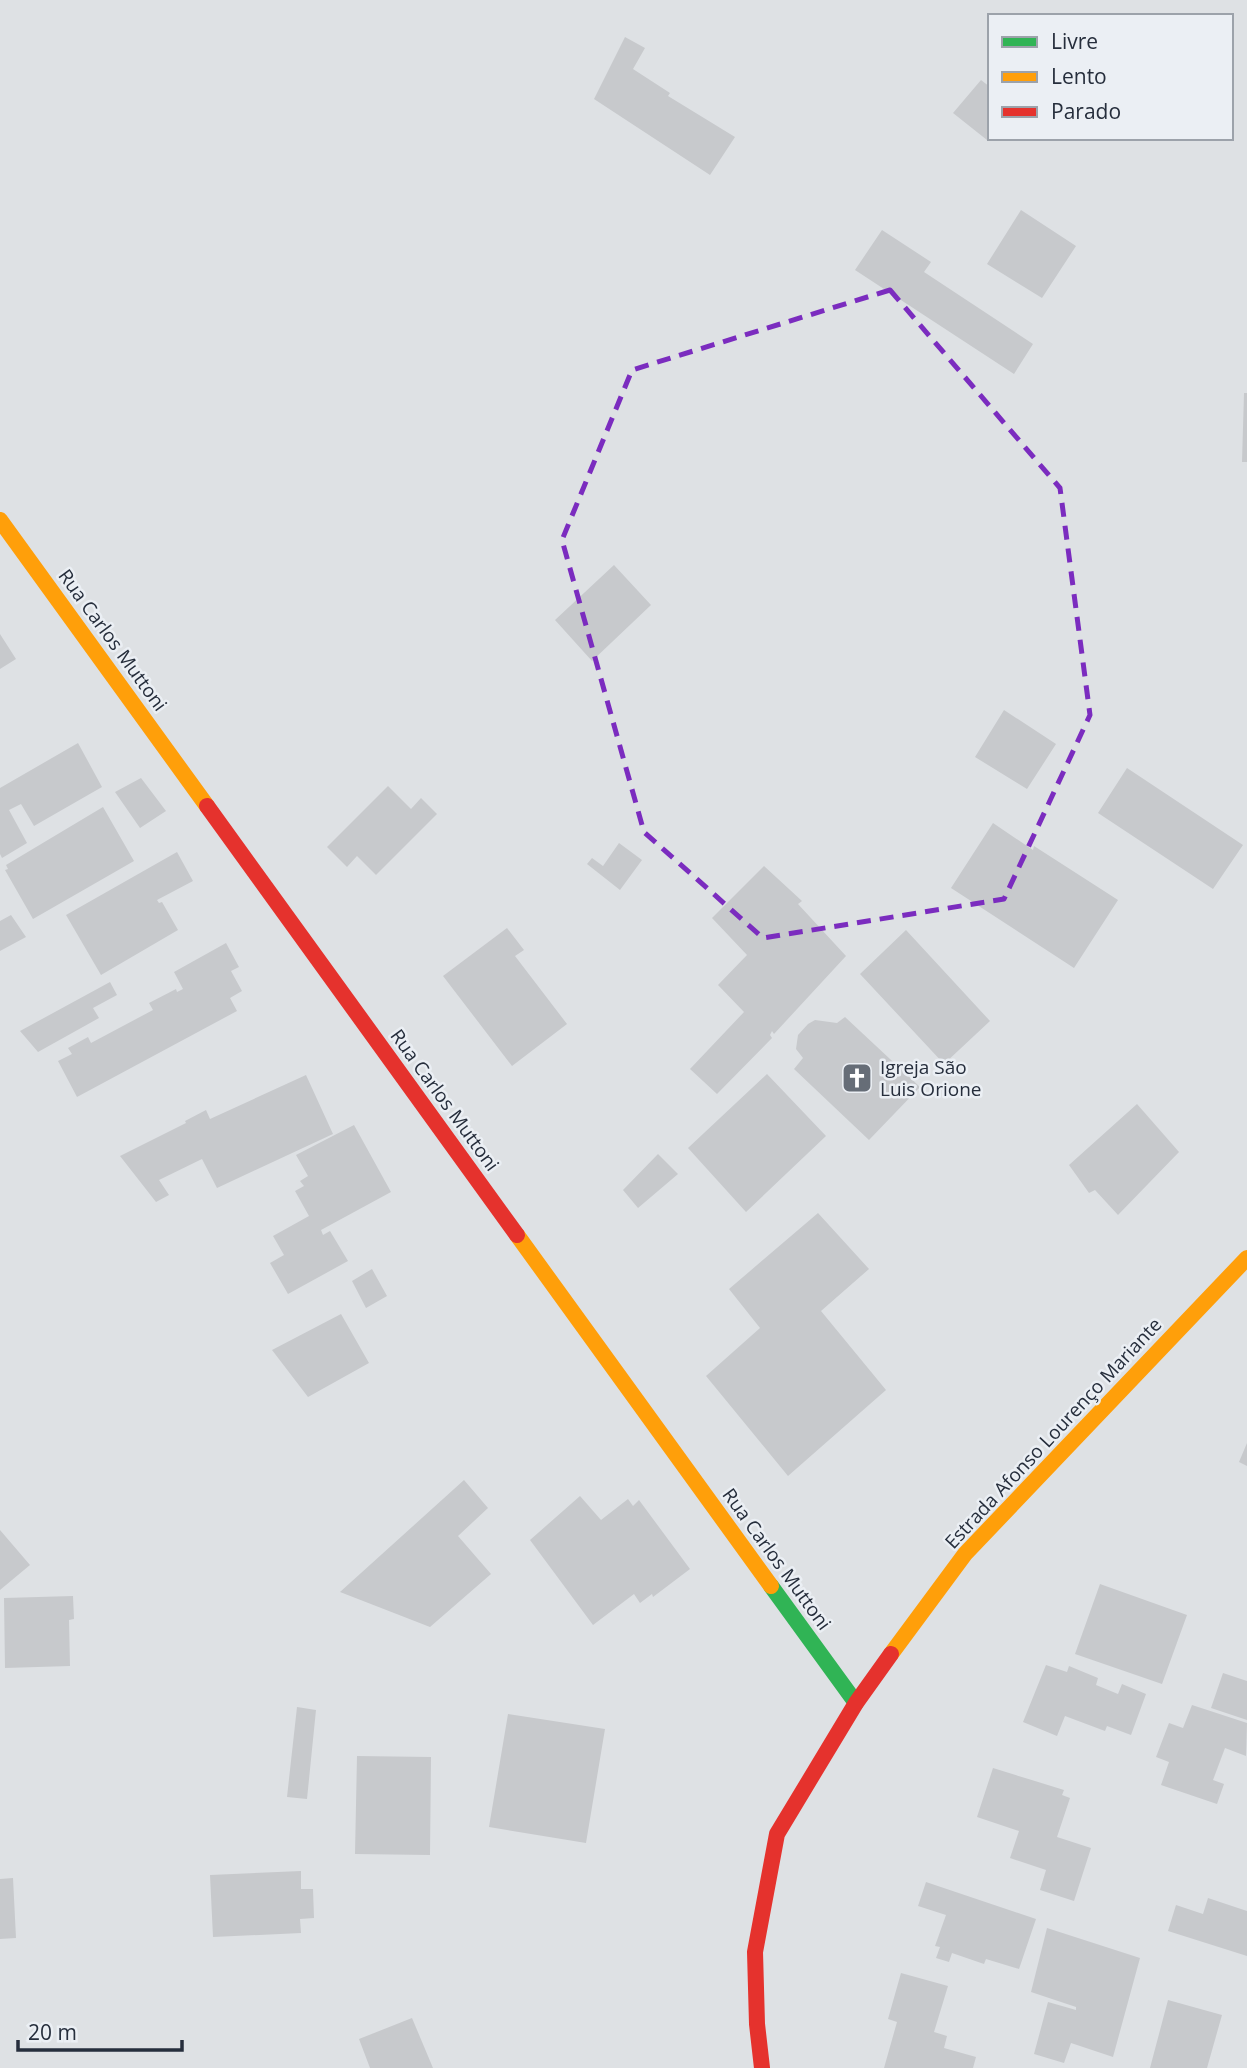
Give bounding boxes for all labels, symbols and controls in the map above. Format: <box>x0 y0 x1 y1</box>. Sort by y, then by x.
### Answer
legend <box>988 14 1233 140</box>
text: Livre <box>1051 27 1098 55</box>
text: Lento <box>1051 62 1107 90</box>
text: Parado <box>1051 97 1121 125</box>
street label: Rua Carlos Muttoni <box>53 564 173 716</box>
street label: Rua Carlos Muttoni <box>385 1024 505 1176</box>
place label: Igreja São Luis Orione <box>880 1054 981 1102</box>
church icon: Igreja São Luis Orione <box>840 1061 874 1095</box>
street label: Estrada Afonso Lourenço Mariante <box>939 1312 1167 1554</box>
street label: Rua Carlos Muttoni <box>717 1483 837 1635</box>
scale bar <box>18 2008 182 2052</box>
text: 20 m <box>28 2018 77 2046</box>

